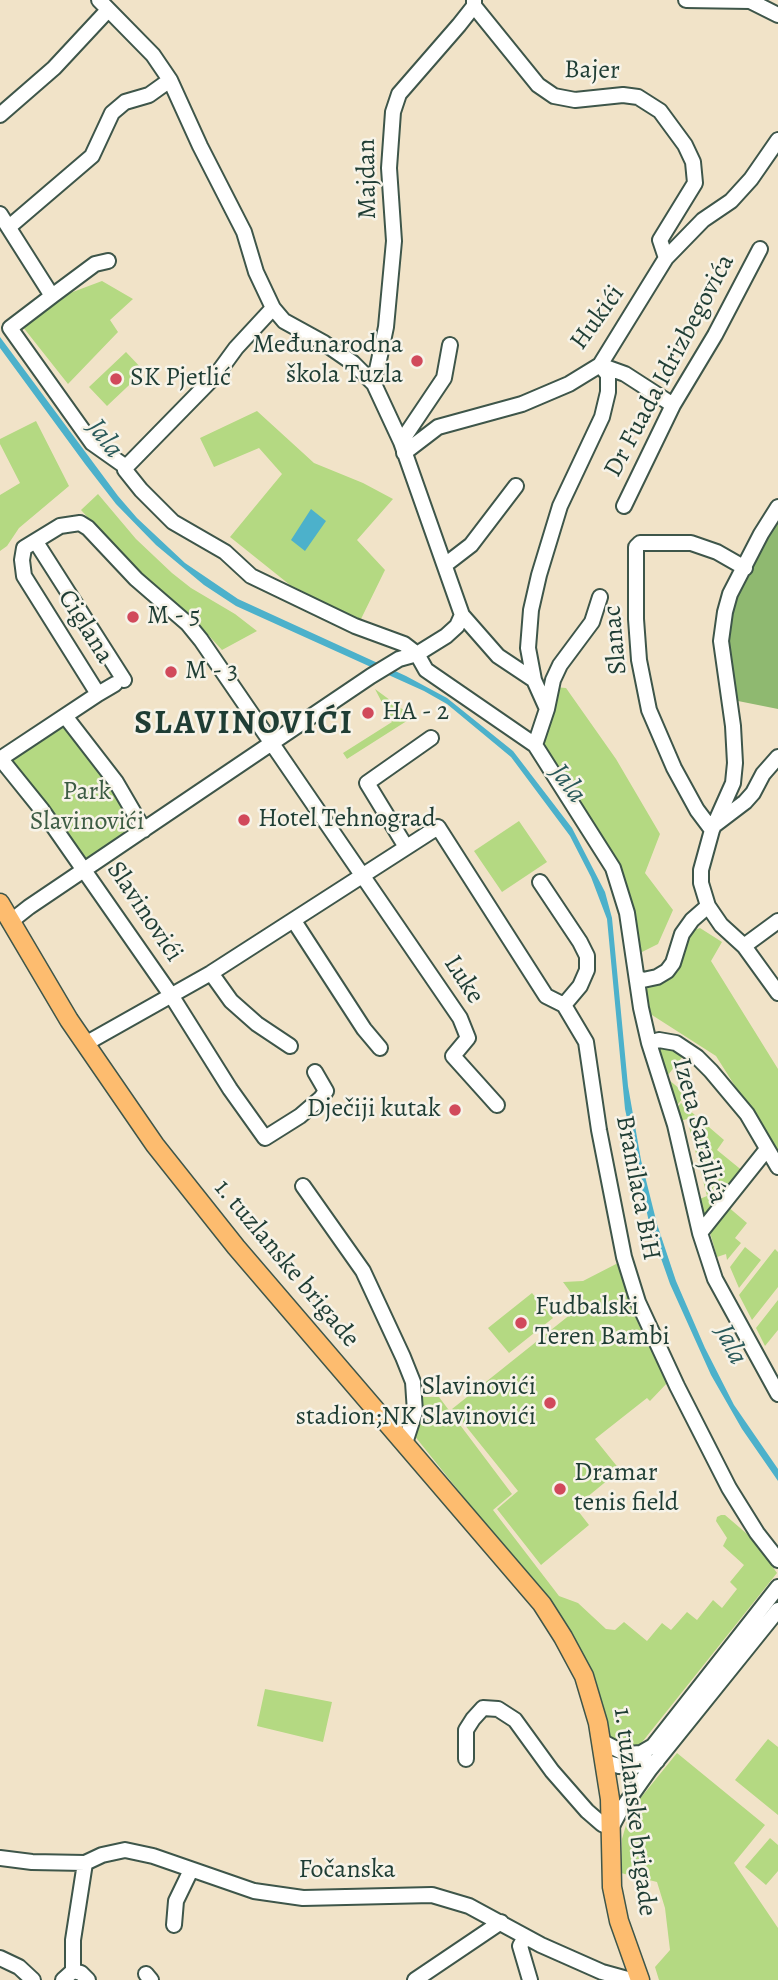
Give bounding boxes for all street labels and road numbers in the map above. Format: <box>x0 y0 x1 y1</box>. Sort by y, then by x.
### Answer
street label: Bajer <box>564 55 620 87</box>
street label: Majdan <box>352 138 384 220</box>
street label: Dr Fuada Idrizbegovića <box>598 249 742 483</box>
street label: Hukići <box>564 280 632 356</box>
street label: Ciglana <box>50 584 120 670</box>
street label: Slanac <box>597 604 635 676</box>
street label: Slavinovići <box>99 856 189 968</box>
street label: Luke <box>436 950 490 1010</box>
street label: Izeta Sarajlića <box>665 1055 733 1207</box>
street label: Branilaca BiH <box>608 1113 666 1263</box>
street label: 1. tuzlanske brigade <box>207 1174 365 1354</box>
street label: 1. tuzlanske brigade <box>606 1706 662 1918</box>
street label: Fočanska <box>298 1855 396 1887</box>

